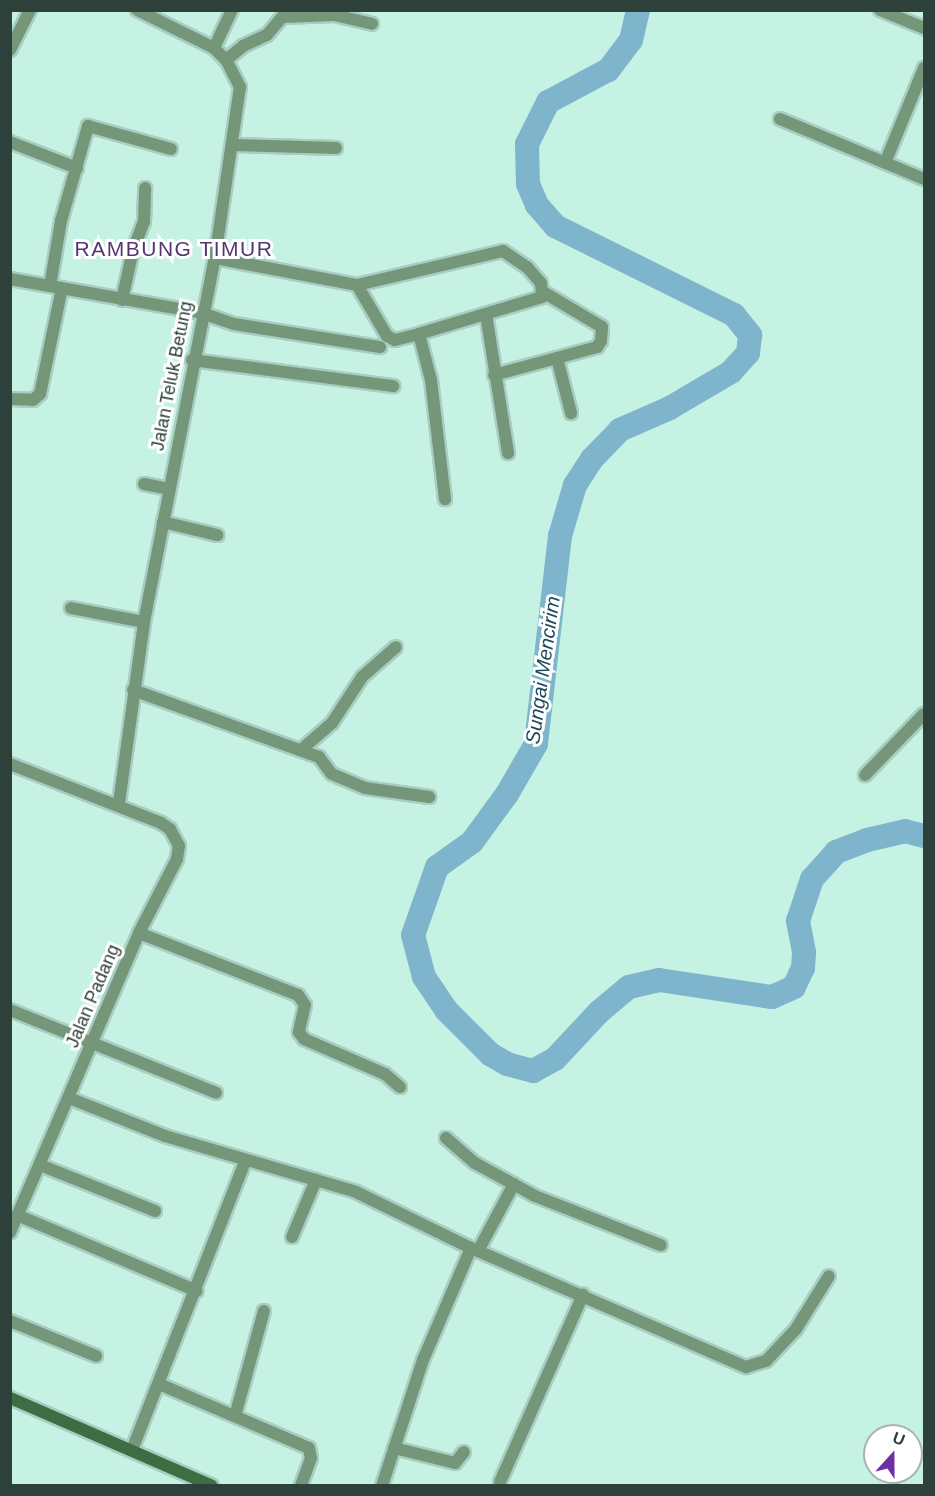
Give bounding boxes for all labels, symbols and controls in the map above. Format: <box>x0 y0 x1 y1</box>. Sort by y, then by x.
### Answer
district label: RAMBUNG TIMUR <box>74 236 274 262</box>
street label: Jalan Teluk Betung <box>147 299 197 453</box>
water label: Sungai Mencirim <box>521 595 565 745</box>
street label: Jalan Padang <box>62 941 124 1051</box>
north arrow <box>863 1424 923 1484</box>
text: U <box>890 1429 907 1449</box>

